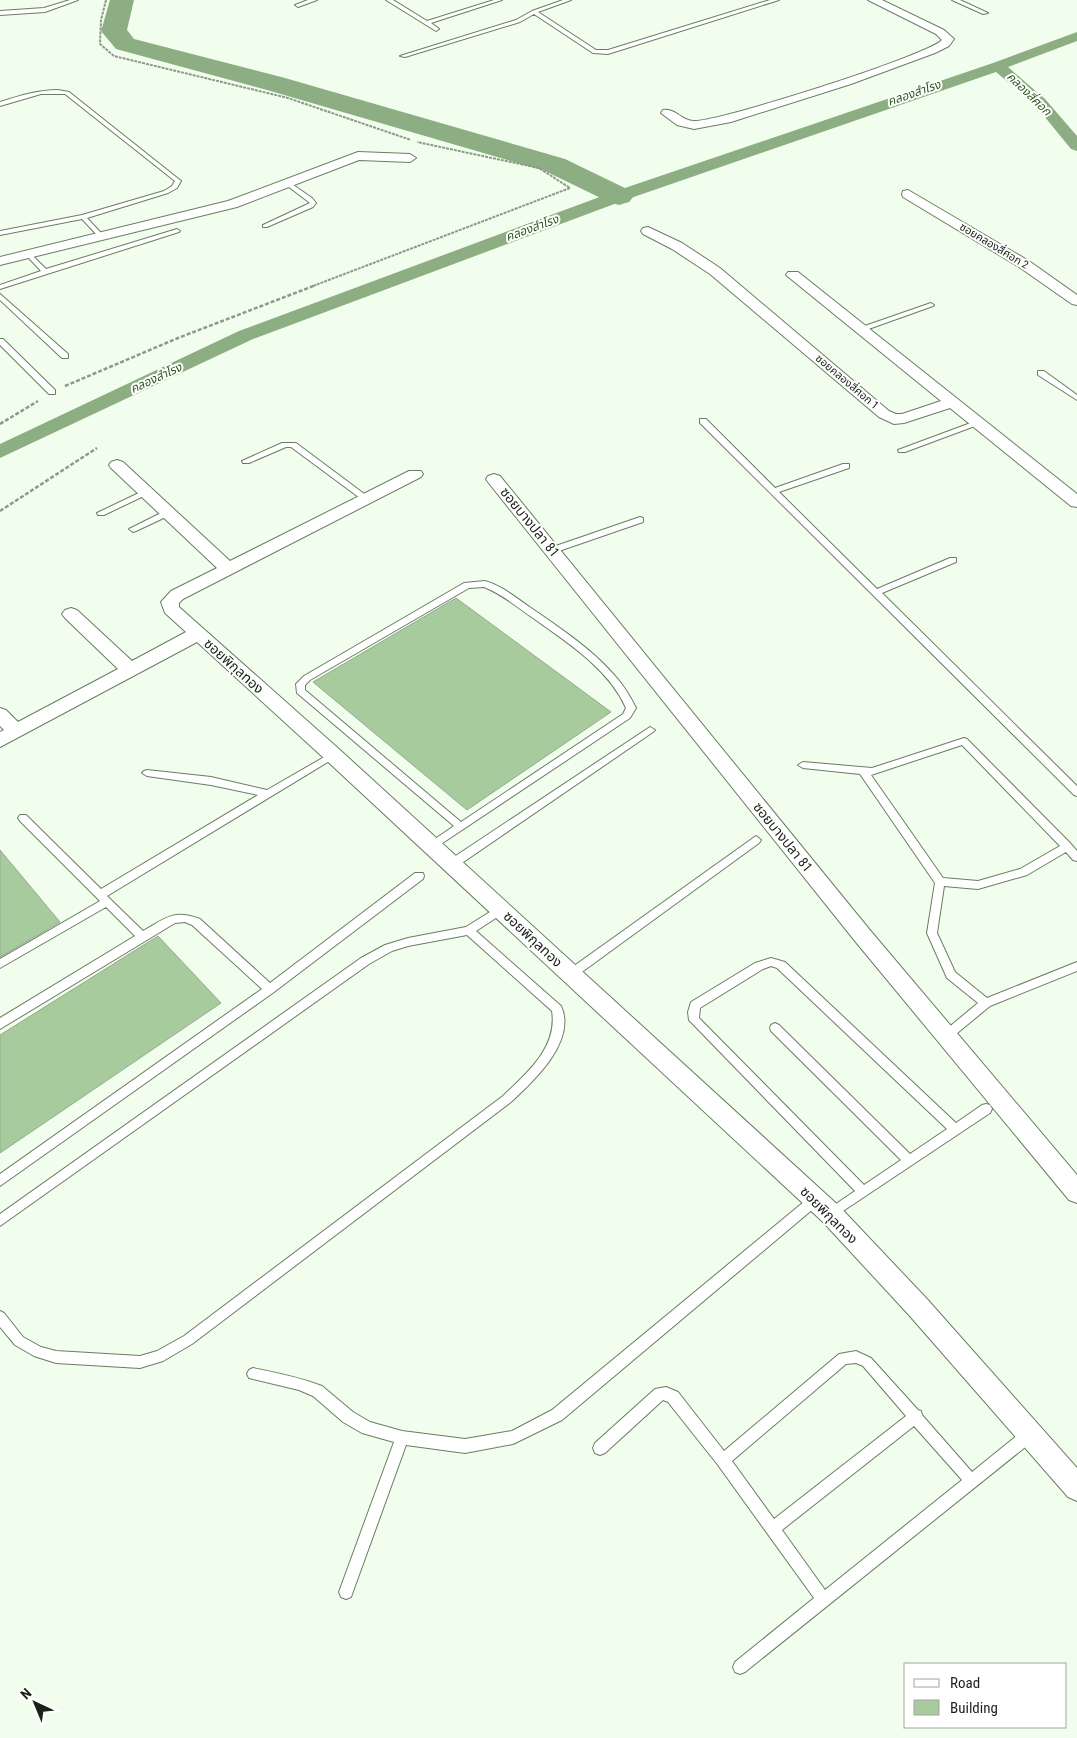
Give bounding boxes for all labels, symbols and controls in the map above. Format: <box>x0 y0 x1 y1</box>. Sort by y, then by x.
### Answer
water label: คลองสี่ศอก <box>1004 68 1056 119</box>
water label: คลองสำโรง <box>886 77 943 109</box>
water label: คลองสำโรง <box>504 212 561 244</box>
street label: ซอยคลองสี่ศอก 2 <box>957 219 1032 272</box>
street label: ซอยคลองสี่ศอก 1 <box>813 350 882 412</box>
water label: คลองสำโรง <box>128 360 184 396</box>
street label: ซอยบางปลา 81 <box>497 484 563 560</box>
street label: ซอยพิกุลทอง <box>200 635 267 698</box>
street label: ซอยบางปลา 81 <box>750 799 816 875</box>
street label: ซอยพิกุลทอง <box>500 908 566 971</box>
street label: ซอยพิกุลทอง <box>796 1183 861 1248</box>
legend <box>904 1663 1067 1728</box>
text: Road <box>950 1674 980 1692</box>
north arrow <box>10 1678 60 1728</box>
text: N <box>17 1685 35 1702</box>
text: Building <box>950 1699 998 1717</box>

